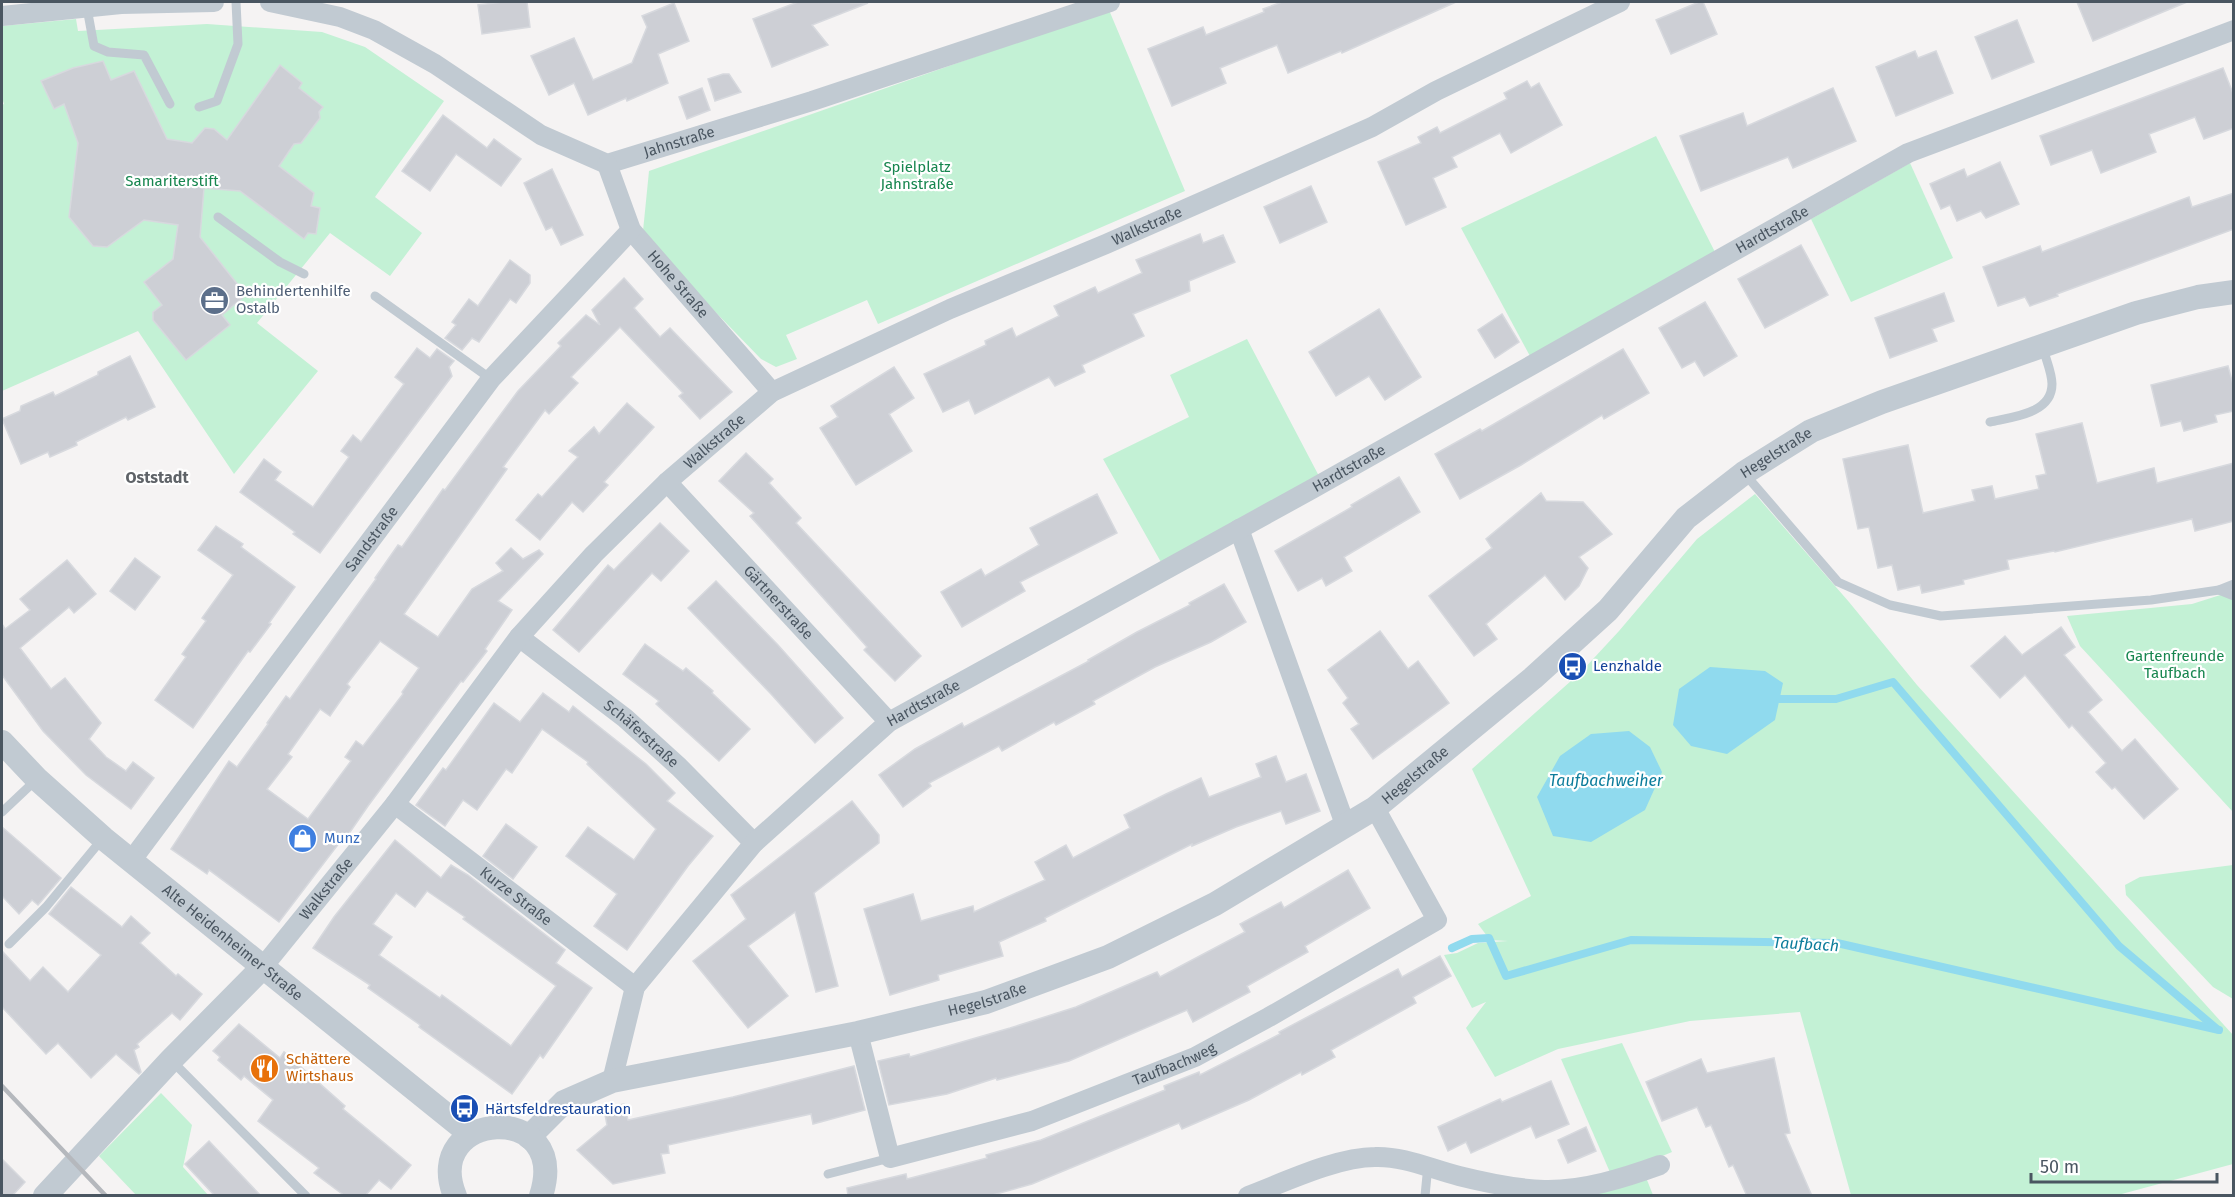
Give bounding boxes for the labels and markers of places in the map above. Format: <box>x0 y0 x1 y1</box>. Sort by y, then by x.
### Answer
place label: Behindertenhilfe Ostalb <box>236 282 351 317</box>
office icon: Behindertenhilfe Ostalb <box>199 284 231 316</box>
bus stop icon: Lenzhalde <box>1556 650 1588 682</box>
place label: Lenzhalde <box>1593 657 1662 675</box>
shop icon: Munz <box>287 822 319 854</box>
place label: Munz <box>324 829 360 847</box>
place label: Schättere Wirtshaus <box>286 1050 354 1085</box>
restaurant icon: Schättere Wirtshaus <box>249 1052 281 1084</box>
bus stop icon: Härtsfeldrestauration <box>448 1093 480 1125</box>
place label: Härtsfeldrestauration <box>485 1100 631 1118</box>

